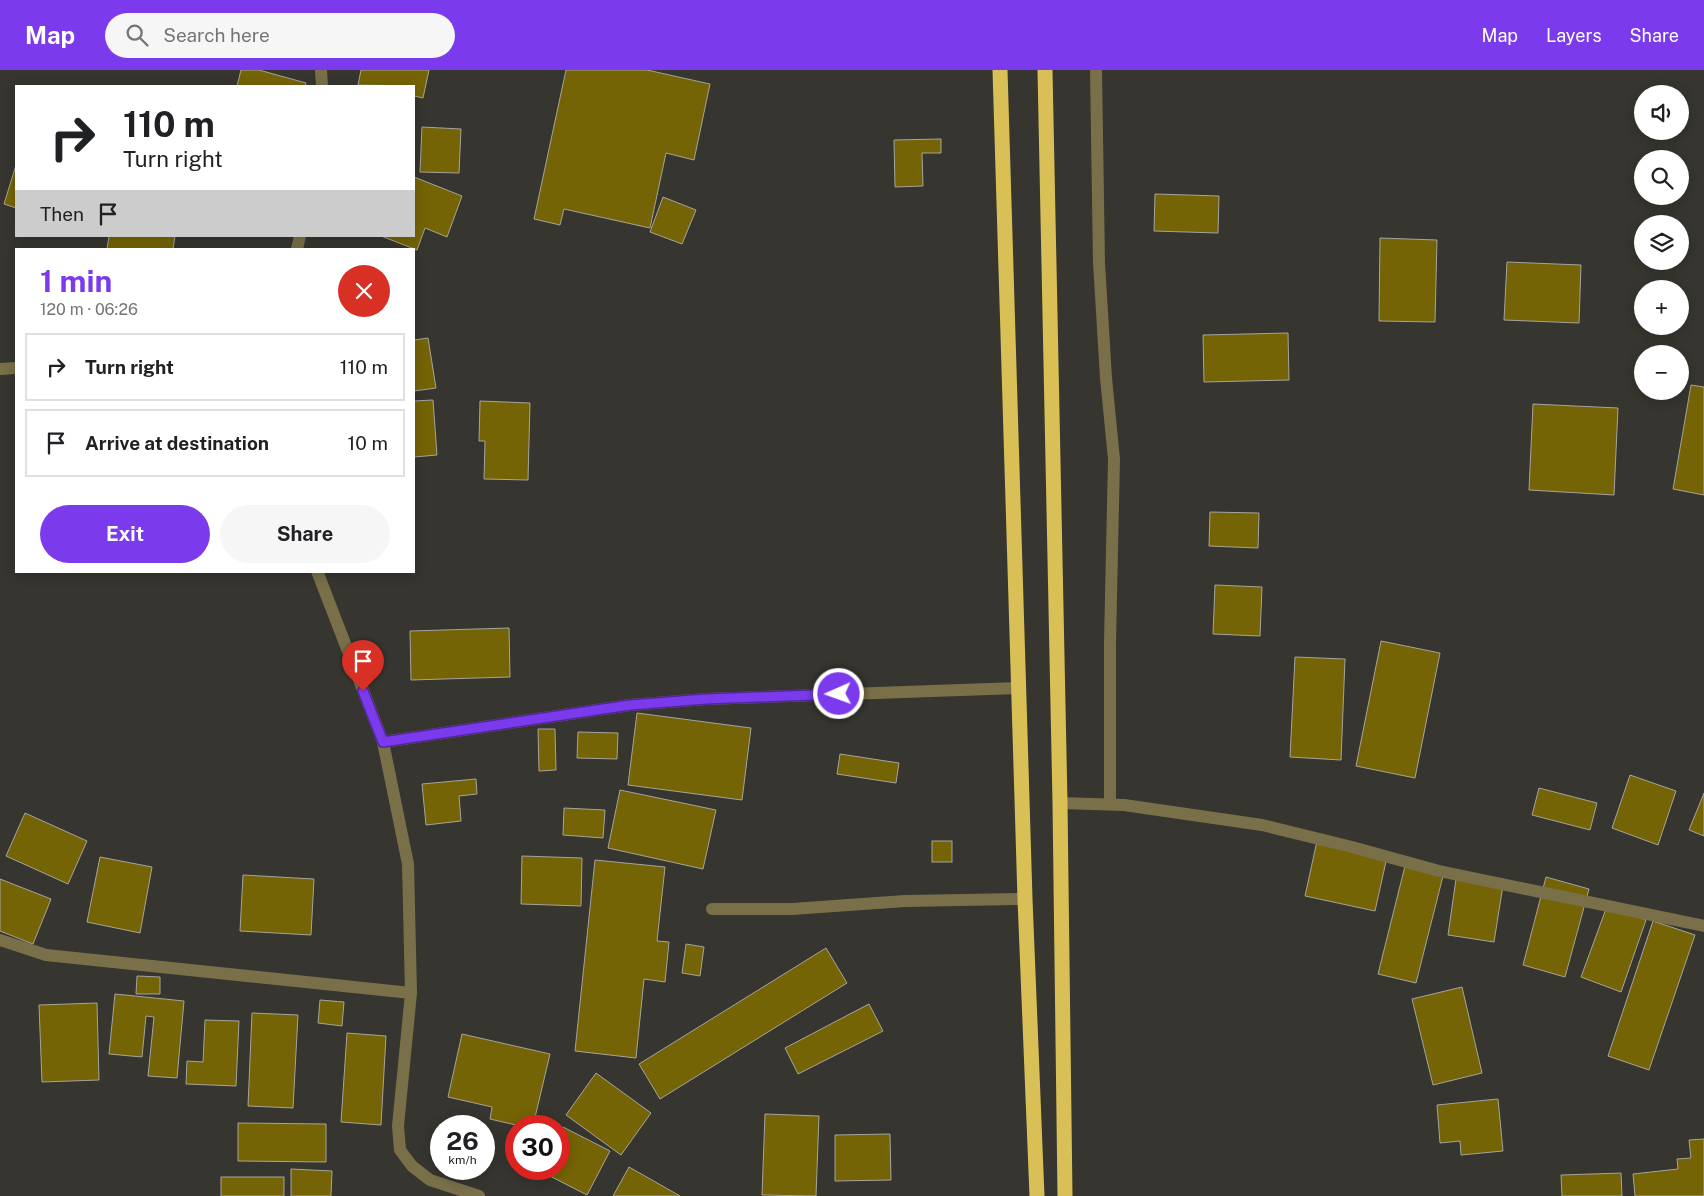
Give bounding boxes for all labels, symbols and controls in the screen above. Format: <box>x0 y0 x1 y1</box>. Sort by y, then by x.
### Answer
search box <box>105 13 455 58</box>
text: Map <box>25 21 75 49</box>
icon: search <box>123 21 151 49</box>
text: Search here <box>163 24 270 46</box>
text: Map <box>1482 25 1518 46</box>
text: Layers <box>1546 25 1602 46</box>
text: Share <box>1630 25 1679 46</box>
map controls <box>1634 85 1689 400</box>
button: sound <box>1634 85 1689 140</box>
text: 110 m <box>123 104 215 145</box>
icon: right <box>40 105 105 170</box>
text: Turn right <box>123 146 223 172</box>
button: search <box>1634 150 1689 205</box>
icon: arrive <box>94 200 122 228</box>
text: Then <box>40 203 84 225</box>
button: layers <box>1634 215 1689 270</box>
text: 1 min <box>40 263 112 299</box>
button: close <box>338 265 390 317</box>
button: + <box>1634 280 1689 335</box>
text: 120 m · 06:26 <box>40 300 138 319</box>
button: − <box>1634 345 1689 400</box>
icon: right <box>42 353 70 381</box>
text: Turn right <box>85 356 174 378</box>
text: 110 m <box>340 356 388 378</box>
icon: arrive <box>42 429 70 457</box>
text: Arrive at destination <box>85 432 269 454</box>
text: 10 m <box>348 432 388 454</box>
button: Exit <box>40 505 210 563</box>
button: Share <box>220 505 390 563</box>
pin <box>342 640 384 691</box>
icon: arrive <box>349 647 377 675</box>
position arrow <box>812 667 864 719</box>
speed limit sign: 30 <box>505 1115 570 1180</box>
text: 26 <box>446 1126 479 1156</box>
text: km/h <box>448 1153 477 1167</box>

